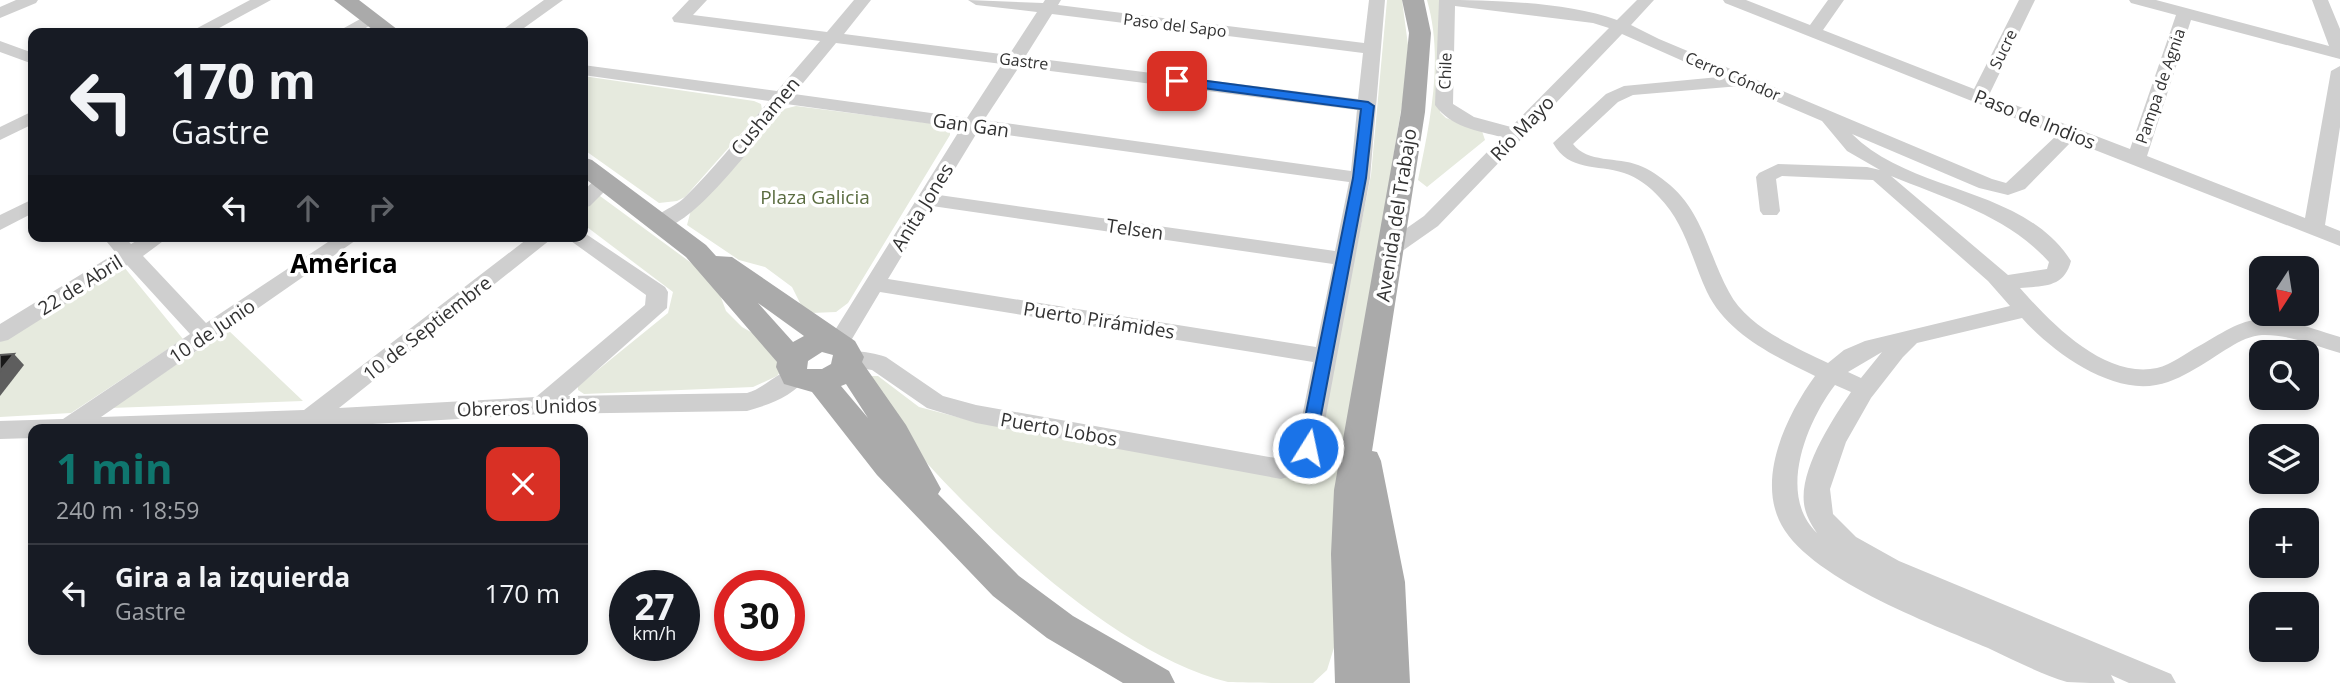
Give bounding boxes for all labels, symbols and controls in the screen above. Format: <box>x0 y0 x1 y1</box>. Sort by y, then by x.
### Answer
street label: Paso del Sapo <box>1122 8 1228 42</box>
street label: Sucre <box>1984 25 2022 73</box>
street label: Pampa de Agnia <box>2130 25 2190 147</box>
street label: Cerro Cóndor <box>1682 46 1784 106</box>
text: 170 m <box>171 47 316 113</box>
street label: Gastre <box>998 47 1050 75</box>
pin <box>1147 51 1207 111</box>
street label: Chile <box>1433 52 1457 90</box>
icon: left <box>56 56 147 147</box>
icon: arrive <box>1158 62 1196 100</box>
street label: Cushamen <box>725 71 805 161</box>
street label: Paso de Indios <box>1971 83 2099 155</box>
street label: Río Mayo <box>1484 90 1560 166</box>
street label: Gan Gan <box>931 107 1011 143</box>
text: Gastre <box>171 110 270 153</box>
street label: Avenida del Trabajo <box>1369 127 1423 303</box>
street label: Anita Jones <box>885 158 959 256</box>
park label: Plaza Galicia <box>760 184 870 210</box>
icon: left <box>216 189 254 227</box>
icon: ahead <box>289 189 327 227</box>
icon: right <box>362 189 400 227</box>
street label: Telsen <box>1105 212 1165 246</box>
district label: América <box>290 245 398 281</box>
street label: 22 de Abril <box>33 249 127 321</box>
north arrow <box>2249 256 2319 326</box>
map controls <box>2249 256 2319 662</box>
street label: 10 de Septiembre <box>357 270 497 386</box>
street label: 10 de Junio <box>164 293 260 369</box>
street label: Puerto Pirámides <box>1021 295 1177 345</box>
button: search <box>2249 340 2319 410</box>
street label: Obreros Unidos <box>456 392 598 422</box>
street label: Puerto Lobos <box>999 406 1119 452</box>
position arrow <box>1271 411 1345 485</box>
button: layers <box>2249 424 2319 494</box>
text: 1 min <box>56 439 173 496</box>
button: close <box>486 447 560 521</box>
text: 240 m · 18:59 <box>56 494 199 526</box>
button: + <box>2249 508 2319 578</box>
text: Gira a la izquierda <box>115 559 350 595</box>
speed limit sign: 30 <box>714 570 805 661</box>
icon: left <box>56 574 94 612</box>
text: 170 m <box>485 575 560 611</box>
text: 27 <box>634 583 675 630</box>
button: − <box>2249 592 2319 662</box>
text: Gastre <box>115 595 186 627</box>
text: km/h <box>633 621 676 645</box>

